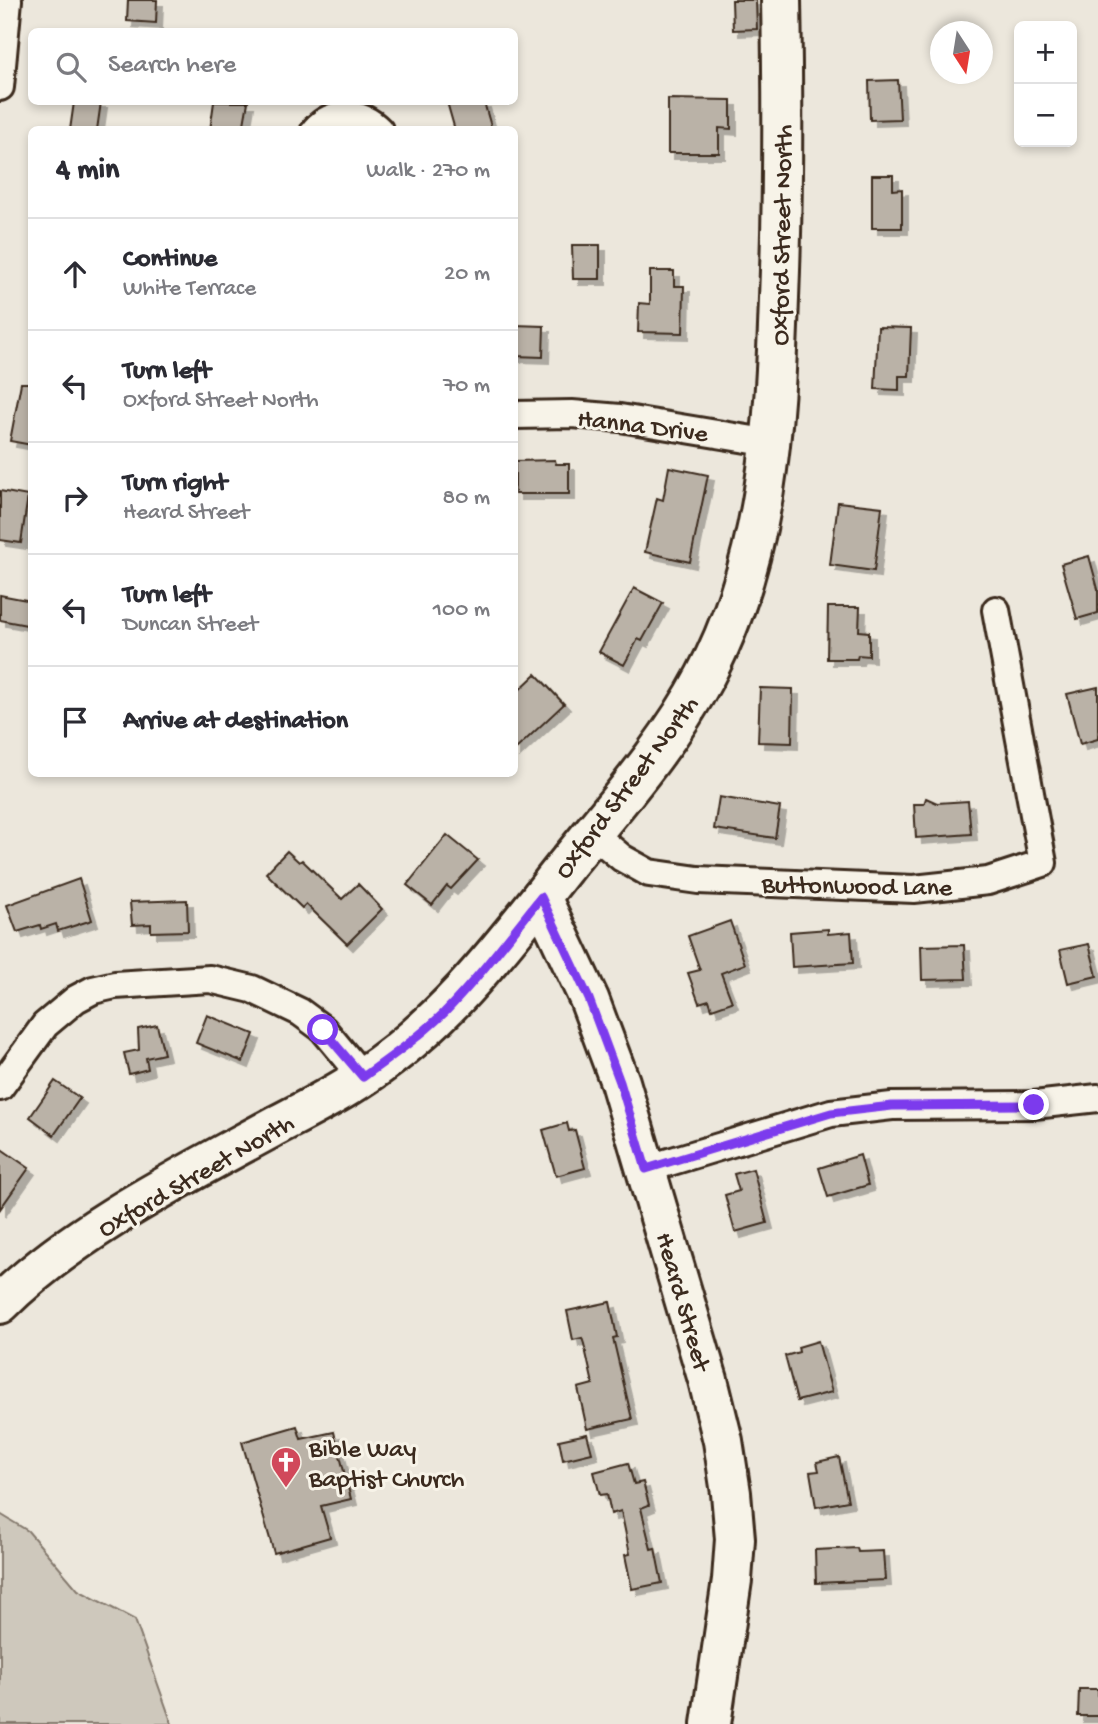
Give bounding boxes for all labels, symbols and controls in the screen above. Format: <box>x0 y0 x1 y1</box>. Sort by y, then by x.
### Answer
north arrow <box>930 21 993 84</box>
map controls <box>1014 21 1077 147</box>
button: + <box>1014 21 1077 84</box>
search box <box>28 28 518 105</box>
icon: search <box>52 48 90 86</box>
text: Search here <box>108 51 236 82</box>
button: − <box>1014 84 1077 147</box>
street label: Oxford Street North <box>767 124 802 346</box>
text: 4 min <box>56 154 119 189</box>
text: Walk · 270 m <box>366 158 490 185</box>
text: Continue <box>123 245 217 276</box>
icon: ahead <box>56 255 94 293</box>
text: 20 m <box>444 261 490 288</box>
text: White Terrace <box>123 276 256 303</box>
text: Turn left <box>123 357 211 388</box>
icon: left <box>56 367 94 405</box>
text: 70 m <box>443 373 490 400</box>
text: Oxford Street North <box>123 388 319 415</box>
street label: Hanna Drive <box>575 405 710 452</box>
text: Turn right <box>123 469 227 500</box>
icon: right <box>56 479 94 517</box>
text: 80 m <box>443 485 490 512</box>
text: Heard Street <box>123 500 249 527</box>
text: Turn left <box>123 581 211 612</box>
icon: left <box>56 591 94 629</box>
text: 100 m <box>433 597 490 624</box>
text: Duncan Street <box>123 612 258 639</box>
street label: Oxford Street North <box>550 691 708 886</box>
icon: arrive <box>56 703 94 741</box>
text: Arrive at destination <box>123 707 348 738</box>
street label: Buttonwood Lane <box>760 871 953 906</box>
route start <box>307 1014 338 1045</box>
route end <box>1018 1089 1049 1120</box>
street label: Oxford Street North <box>94 1109 301 1247</box>
street label: Heard Street <box>646 1229 716 1377</box>
place label: Bible Way Baptist Church <box>308 1436 464 1497</box>
church icon: Bible Way Baptist Church <box>269 1445 303 1489</box>

